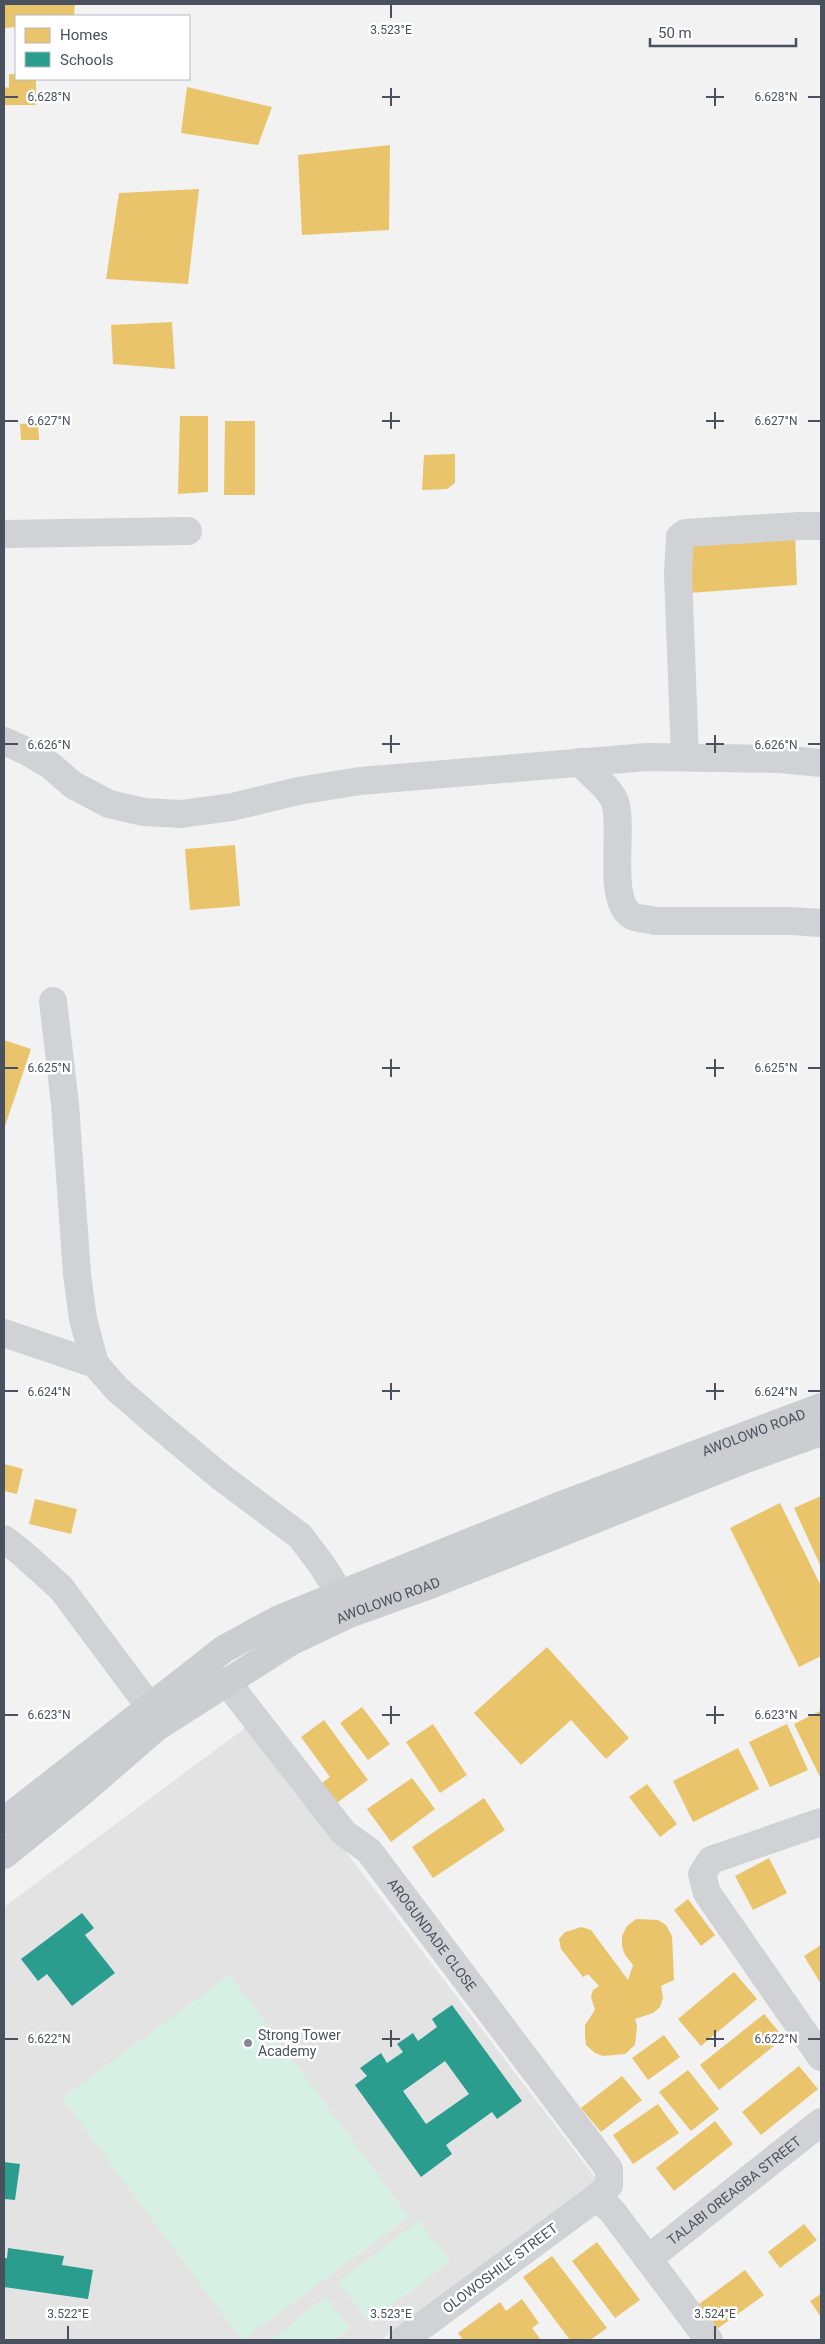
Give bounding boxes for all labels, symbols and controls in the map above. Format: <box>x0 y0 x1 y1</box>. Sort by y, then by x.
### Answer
legend <box>15 15 190 80</box>
scale bar <box>650 15 796 47</box>
text: 3.523°E <box>370 23 412 37</box>
text: 50 m <box>658 24 692 42</box>
text: Homes <box>60 26 108 44</box>
text: Schools <box>60 51 114 69</box>
text: 6.628°N <box>27 90 71 104</box>
text: 6.628°N <box>754 90 798 104</box>
text: 6.627°N <box>27 414 71 428</box>
text: 6.627°N <box>754 414 798 428</box>
text: 6.626°N <box>27 738 71 752</box>
text: 6.626°N <box>754 738 798 752</box>
text: 6.625°N <box>27 1061 71 1075</box>
text: 6.625°N <box>754 1061 798 1075</box>
text: 6.624°N <box>27 1385 71 1399</box>
text: 6.624°N <box>754 1385 798 1399</box>
street label: AWOLOWO ROAD <box>700 1406 808 1459</box>
street label: AWOLOWO ROAD <box>333 1574 442 1627</box>
text: 6.623°N <box>27 1708 71 1722</box>
text: 6.623°N <box>754 1708 798 1722</box>
street label: AROGUNDADE CLOSE <box>384 1875 480 1994</box>
place label: Strong Tower Academy <box>258 2027 341 2059</box>
text: 6.622°N <box>27 2032 71 2046</box>
text: 6.622°N <box>754 2032 798 2046</box>
marker: Strong Tower Academy <box>242 2037 254 2049</box>
street label: TALABI OREAGBA STREET <box>664 2133 805 2248</box>
street label: OLOWOSHILE STREET <box>440 2219 561 2316</box>
text: 3.522°E <box>47 2307 89 2321</box>
text: 3.523°E <box>370 2307 412 2321</box>
text: 3.524°E <box>694 2307 736 2321</box>

